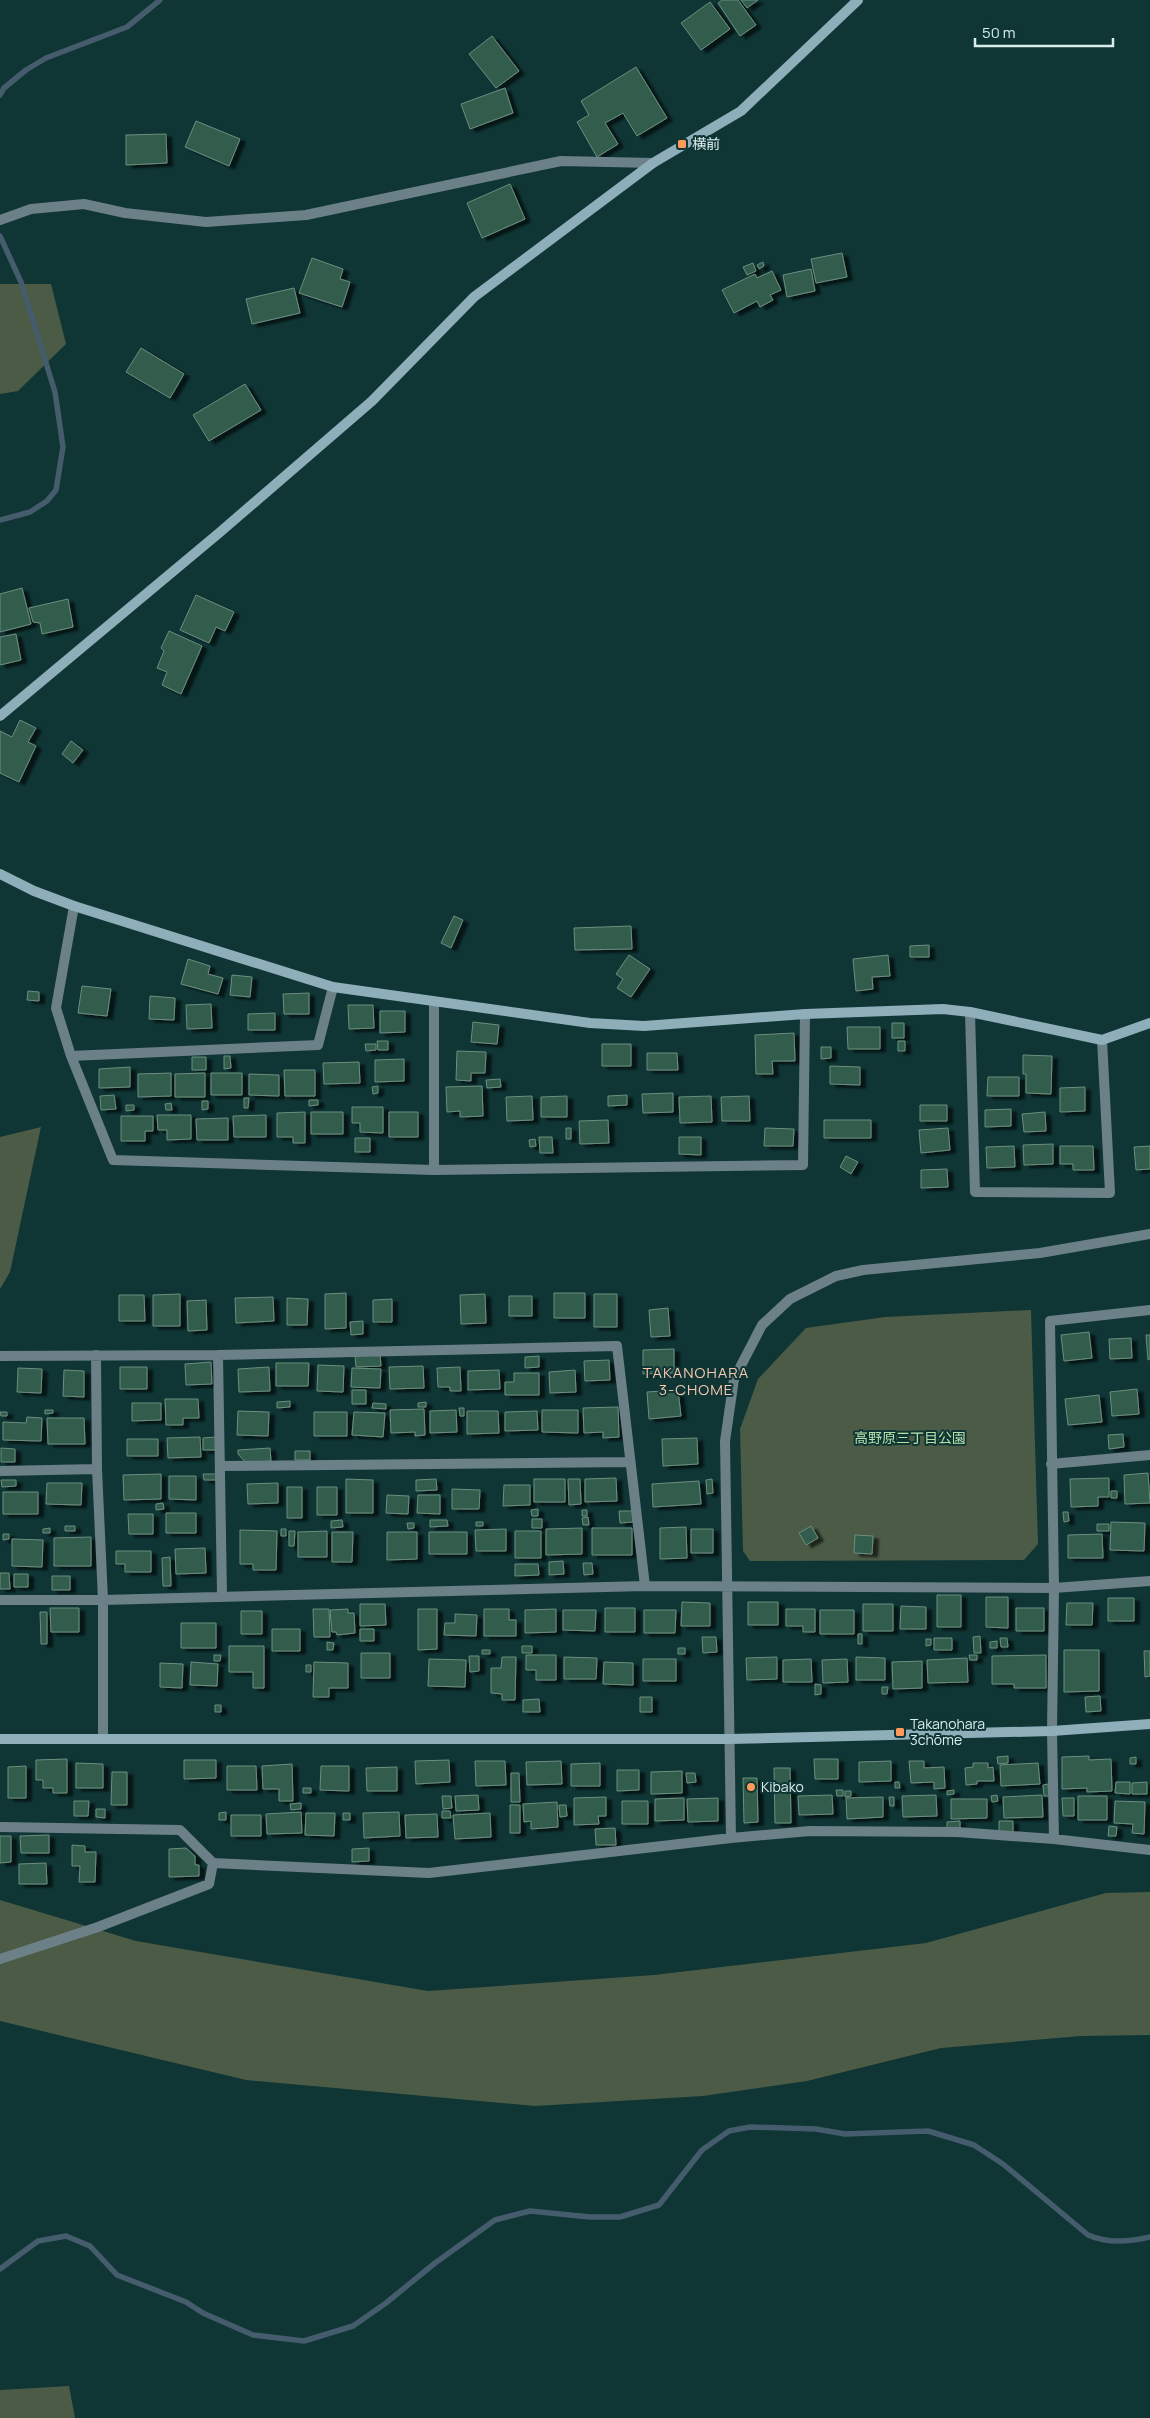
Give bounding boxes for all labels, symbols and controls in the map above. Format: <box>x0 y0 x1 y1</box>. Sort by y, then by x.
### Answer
scale bar <box>975 15 1112 47</box>
text: 50 m <box>982 22 1016 43</box>
place label: 横前 <box>692 134 720 153</box>
marker: 横前 <box>676 138 688 150</box>
district label: TAKANOHARA 3-CHOME <box>643 1362 749 1400</box>
park label: 高野原三丁目公園 <box>854 1428 966 1447</box>
place label: Takanohara 3chōme <box>910 1714 985 1749</box>
marker: Takanohara 3chōme <box>894 1726 906 1738</box>
place label: Kibako <box>761 1777 804 1796</box>
marker: Kibako <box>745 1781 757 1793</box>

